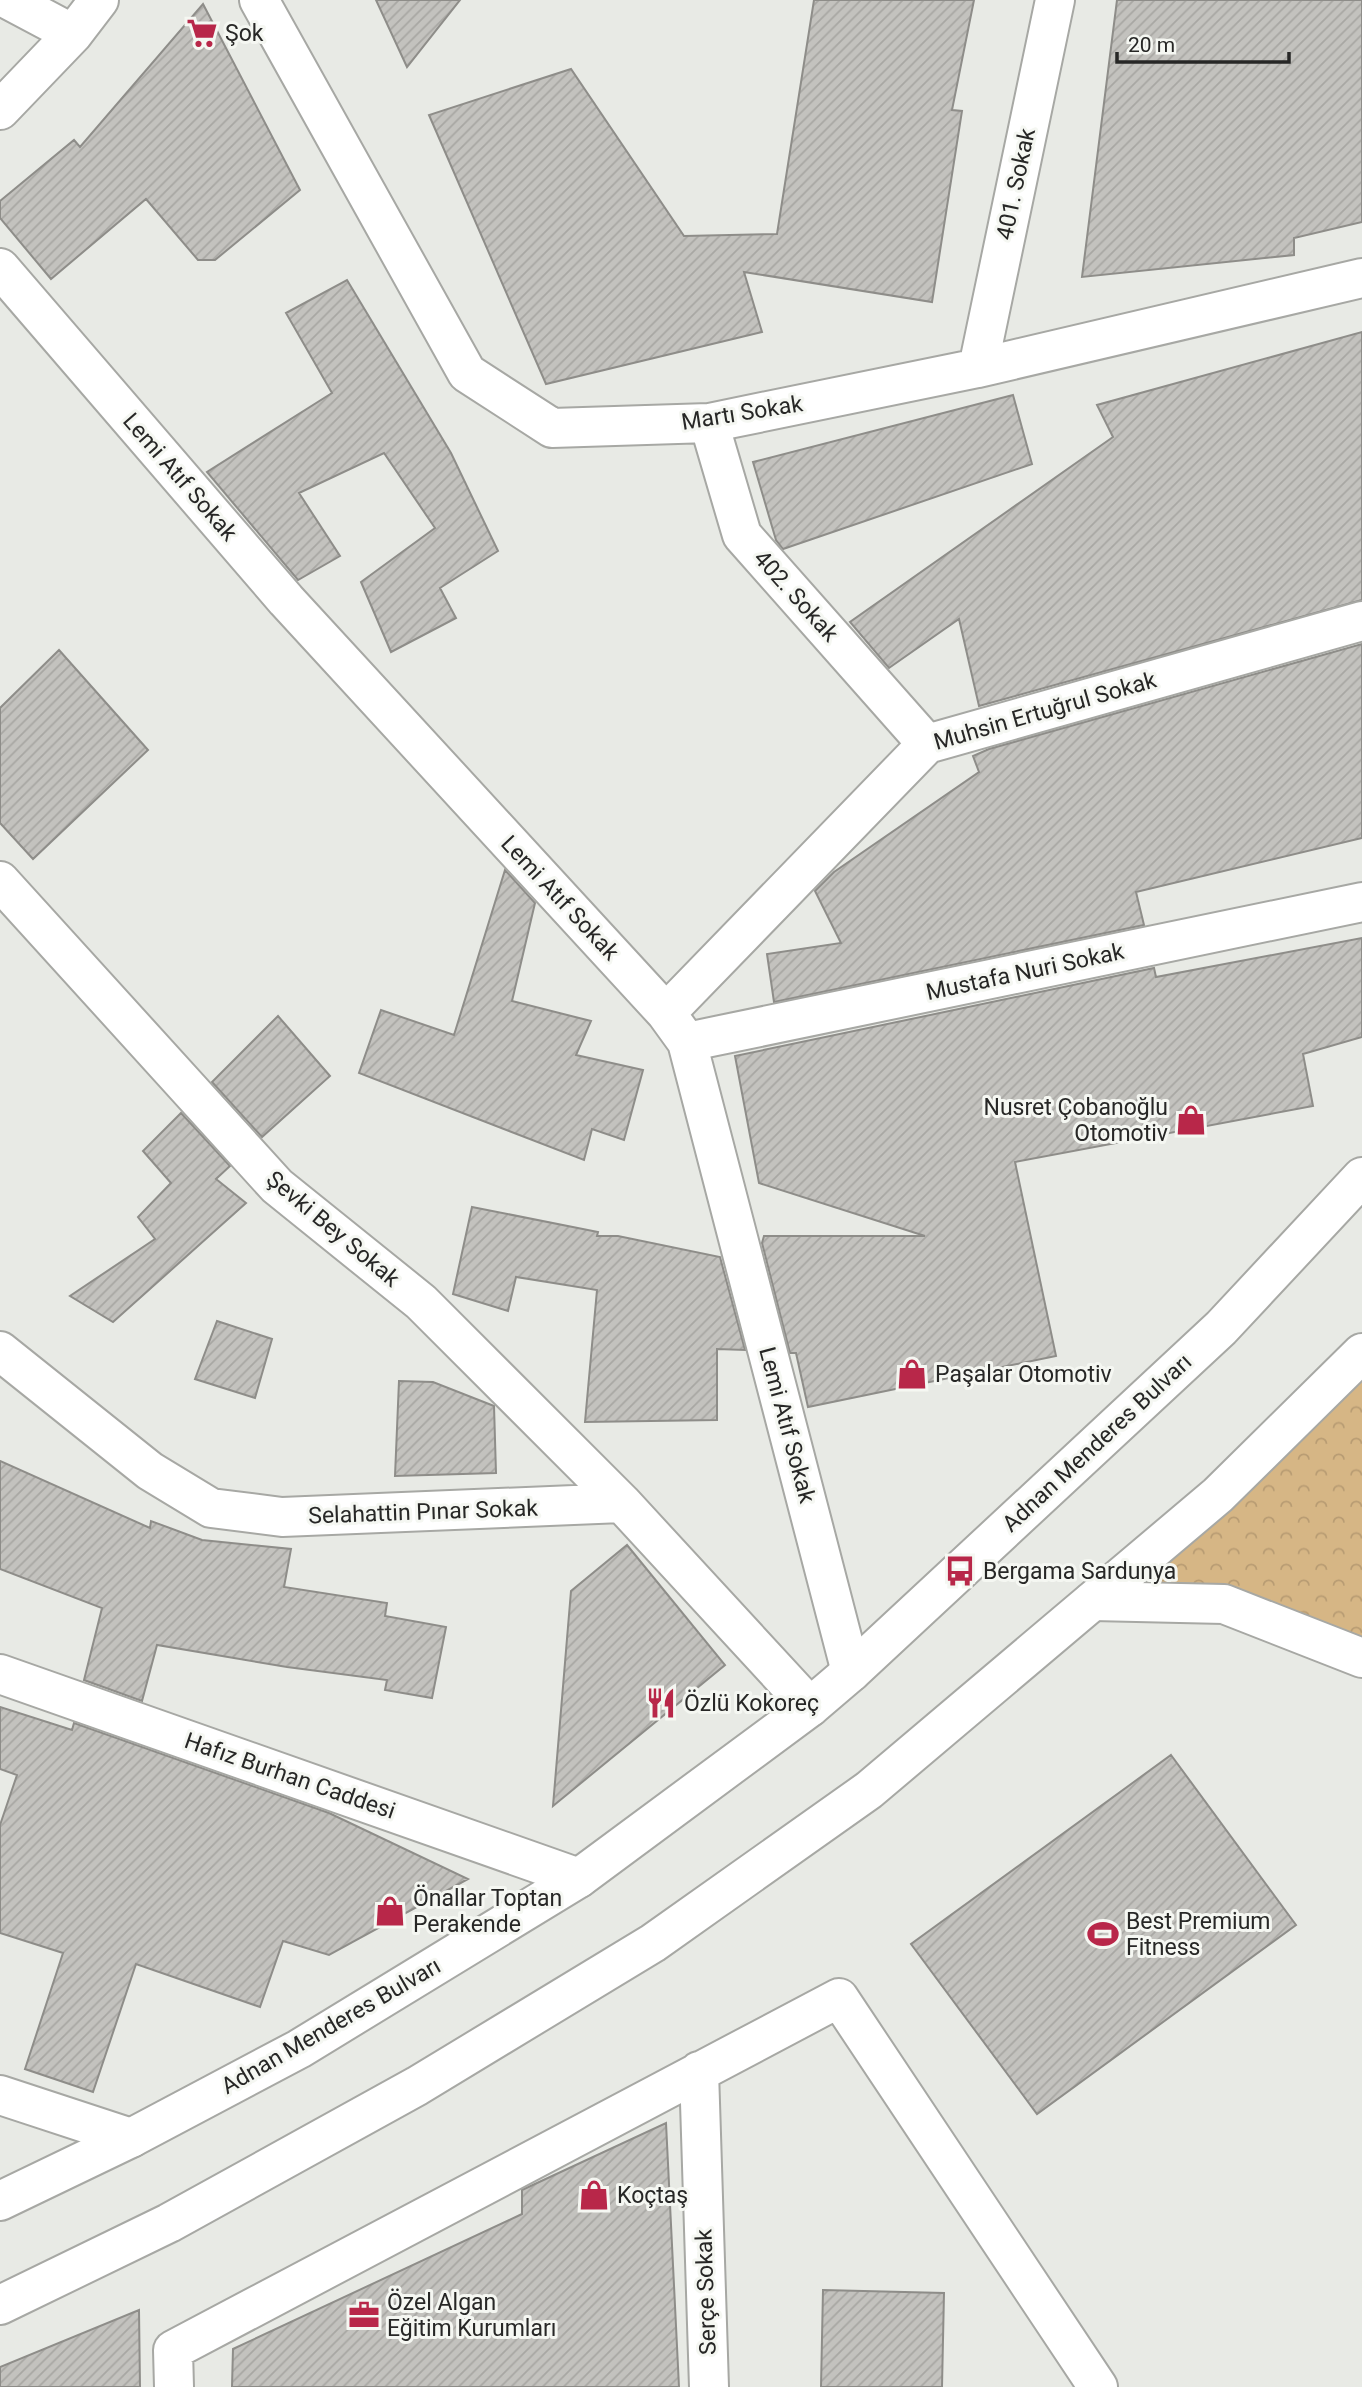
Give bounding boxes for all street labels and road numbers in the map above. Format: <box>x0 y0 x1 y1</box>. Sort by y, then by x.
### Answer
street label: 401. Sokak <box>991 126 1041 242</box>
street label: Martı Sokak <box>679 390 805 436</box>
street label: Lemi Atıf Sokak <box>117 408 243 547</box>
street label: 402. Sokak <box>748 545 844 647</box>
street label: Muhsin Ertuğrul Sokak <box>931 666 1160 756</box>
street label: Lemi Atıf Sokak <box>495 830 625 966</box>
street label: Mustafa Nuri Sokak <box>924 938 1127 1006</box>
street label: Şevki Bey Sokak <box>261 1166 405 1293</box>
street label: Lemi Atıf Sokak <box>753 1344 821 1506</box>
street label: Adnan Menderes Bulvarı <box>997 1348 1197 1538</box>
street label: Selahattin Pınar Sokak <box>308 1494 539 1530</box>
street label: Hafız Burhan Caddesi <box>181 1727 399 1825</box>
street label: Adnan Menderes Bulvarı <box>217 1952 445 2100</box>
street label: Serçe Sokak <box>690 2228 722 2355</box>

